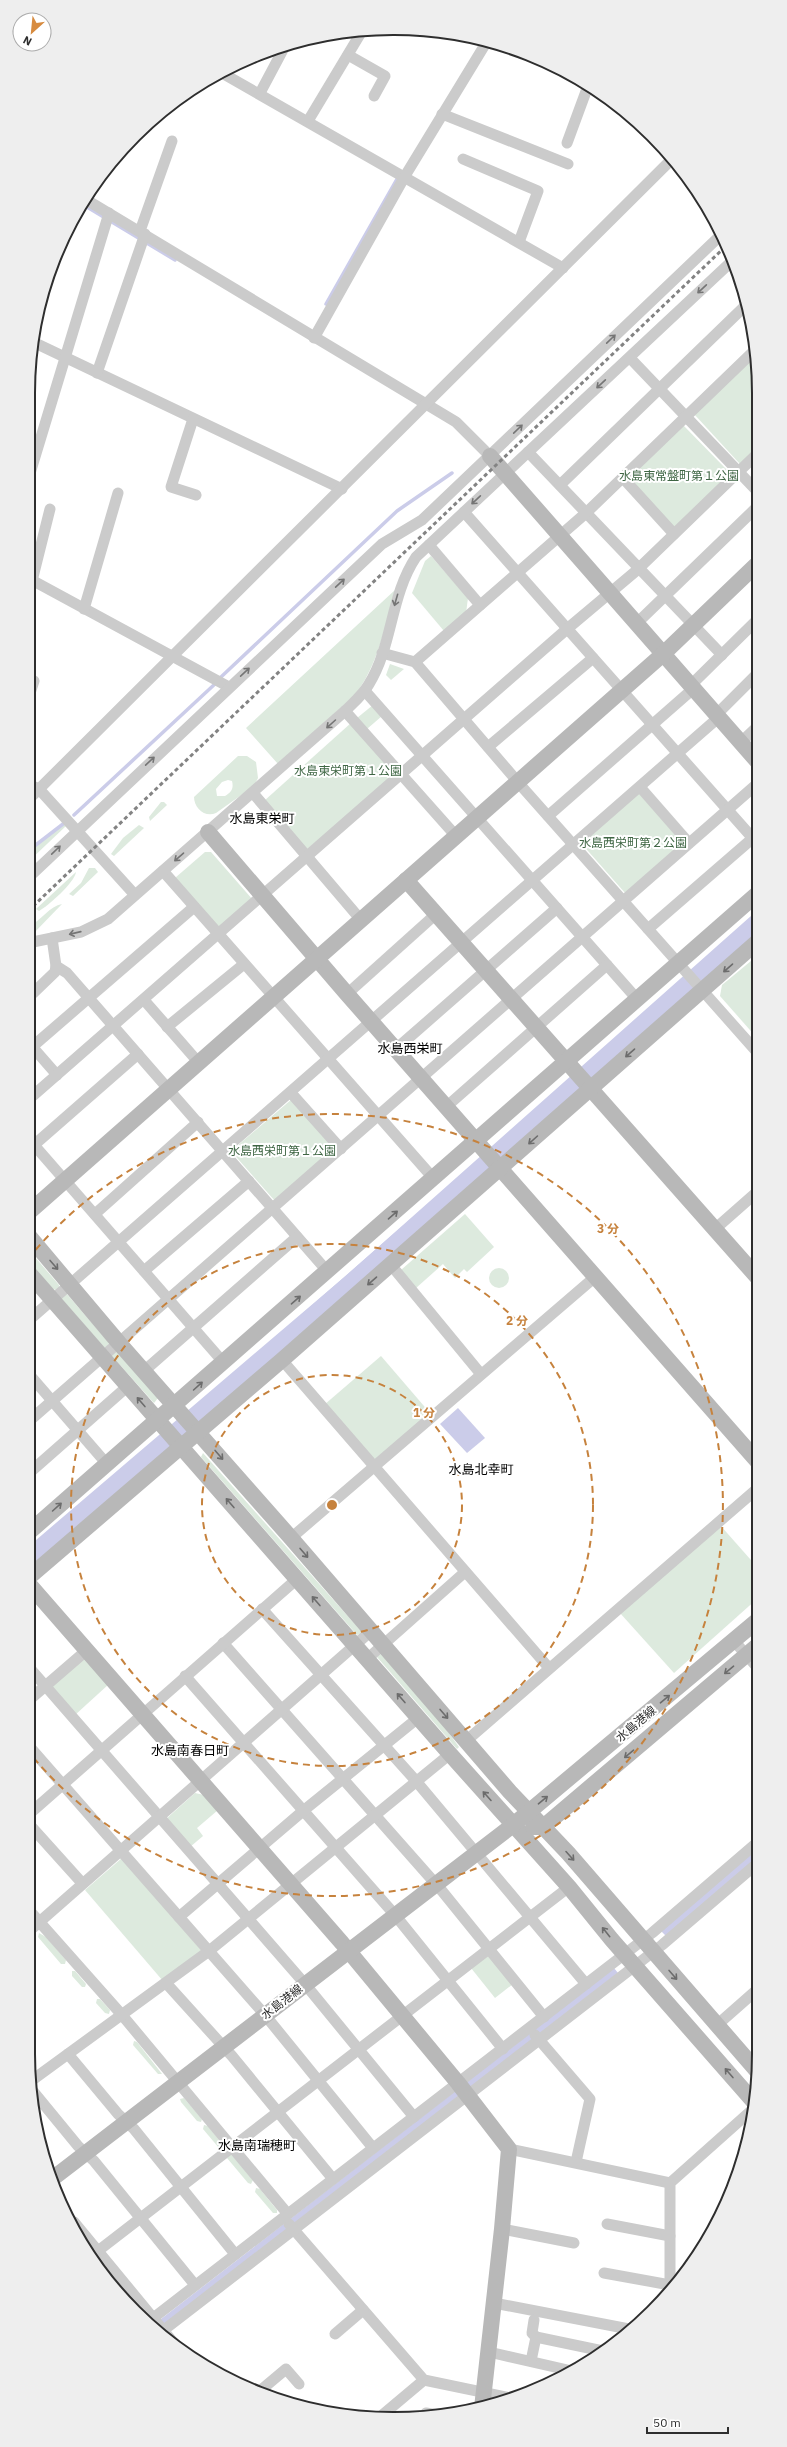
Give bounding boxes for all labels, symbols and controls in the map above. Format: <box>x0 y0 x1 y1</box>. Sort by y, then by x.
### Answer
north arrow <box>12 12 52 52</box>
text: N <box>21 33 34 49</box>
one-way arrow <box>697 284 707 294</box>
one-way arrow <box>606 334 616 344</box>
one-way arrow <box>596 379 606 389</box>
one-way arrow <box>513 424 523 434</box>
park label: 水島東常盤町第１公園 <box>619 468 739 483</box>
one-way arrow <box>471 496 481 505</box>
one-way arrow <box>335 578 345 588</box>
one-way arrow <box>392 593 400 606</box>
one-way arrow <box>240 667 250 677</box>
one-way arrow <box>326 719 336 728</box>
one-way arrow <box>145 756 155 766</box>
park label: 水島東栄町第１公園 <box>294 763 402 778</box>
district label: 水島東栄町 <box>229 810 295 827</box>
park label: 水島西栄町第２公園 <box>579 835 687 850</box>
one-way arrow <box>51 845 61 855</box>
one-way arrow <box>173 853 184 862</box>
one-way arrow <box>69 930 82 938</box>
one-way arrow <box>723 964 733 973</box>
district label: 水島西栄町 <box>377 1040 443 1057</box>
one-way arrow <box>625 1049 635 1058</box>
one-way arrow <box>527 1135 538 1144</box>
park label: 水島西栄町第１公園 <box>228 1143 336 1158</box>
one-way arrow <box>388 1210 399 1219</box>
text: 3 分 <box>597 1221 619 1236</box>
one-way arrow <box>49 1259 58 1270</box>
one-way arrow <box>367 1277 377 1286</box>
one-way arrow <box>290 1296 301 1305</box>
text: 2 分 <box>506 1313 528 1328</box>
one-way arrow <box>192 1381 203 1390</box>
one-way arrow <box>137 1397 146 1407</box>
text: 1 分 <box>413 1405 435 1420</box>
one-way arrow <box>214 1449 223 1460</box>
district label: 水島北幸町 <box>448 1461 514 1478</box>
one-way arrow <box>226 1498 235 1508</box>
centre of rings <box>325 1498 339 1512</box>
one-way arrow <box>52 1503 62 1512</box>
one-way arrow <box>299 1547 308 1558</box>
one-way arrow <box>312 1596 321 1606</box>
one-way arrow <box>723 1665 734 1674</box>
one-way arrow <box>397 1693 406 1704</box>
one-way arrow <box>660 1695 670 1704</box>
street label: 水島港線 <box>612 1702 659 1745</box>
one-way arrow <box>440 1709 449 1720</box>
district label: 水島南春日町 <box>151 1742 229 1759</box>
one-way arrow <box>624 1749 635 1758</box>
one-way arrow <box>483 1791 492 1801</box>
one-way arrow <box>538 1795 549 1804</box>
one-way arrow <box>565 1850 574 1861</box>
one-way arrow <box>602 1927 611 1938</box>
one-way arrow <box>669 1969 678 1980</box>
street label: 水島港線 <box>258 1981 305 2022</box>
one-way arrow <box>724 2067 733 2078</box>
district label: 水島南瑞穂町 <box>218 2137 296 2154</box>
scale bar <box>647 2409 728 2435</box>
text: 50 m <box>653 2415 681 2430</box>

